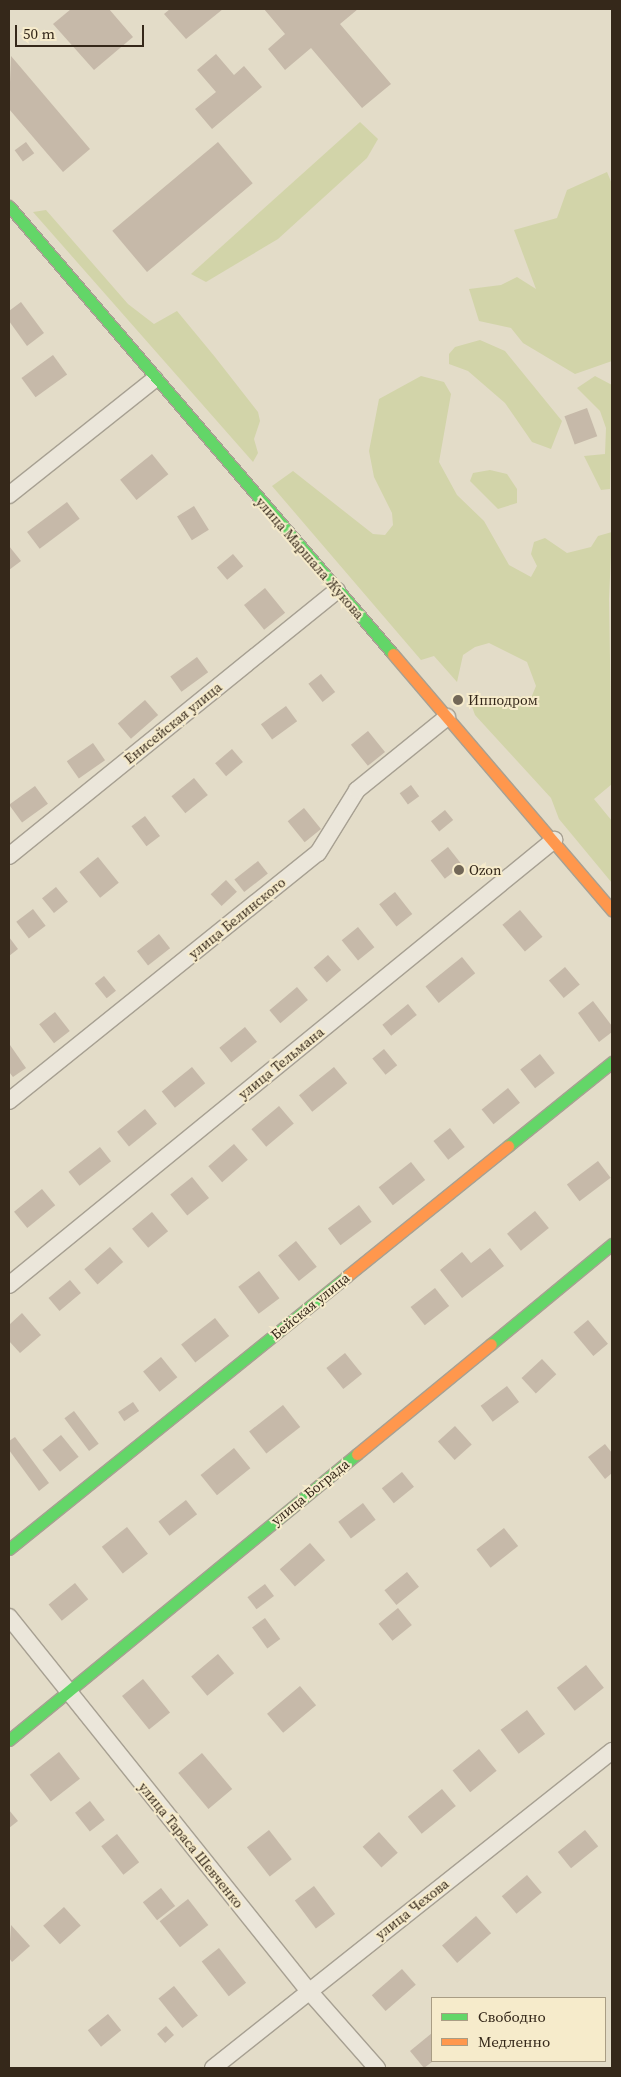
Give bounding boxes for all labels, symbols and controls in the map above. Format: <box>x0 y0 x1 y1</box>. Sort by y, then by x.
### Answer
scale bar <box>18 15 146 47</box>
text: 50 m <box>23 23 55 44</box>
street label: улица Маршала Жукова <box>252 493 368 623</box>
street label: Енисейская улица <box>121 679 225 767</box>
place label: Ипподром <box>468 692 538 708</box>
marker: Ипподром <box>452 694 464 706</box>
place label: Ozon <box>469 862 501 878</box>
marker: Ozon <box>453 864 465 876</box>
street label: улица Белинского <box>185 874 289 962</box>
street label: улица Тельмана <box>235 1023 327 1103</box>
street label: Бейская улица <box>267 1269 353 1343</box>
street label: улица Бограда <box>268 1455 352 1529</box>
street label: улица Тараса Шевченко <box>135 1779 247 1911</box>
street label: улица Чехова <box>372 1875 452 1943</box>
legend <box>431 1997 606 2062</box>
text: Свободно <box>478 2006 546 2027</box>
text: Медленно <box>478 2031 550 2052</box>

